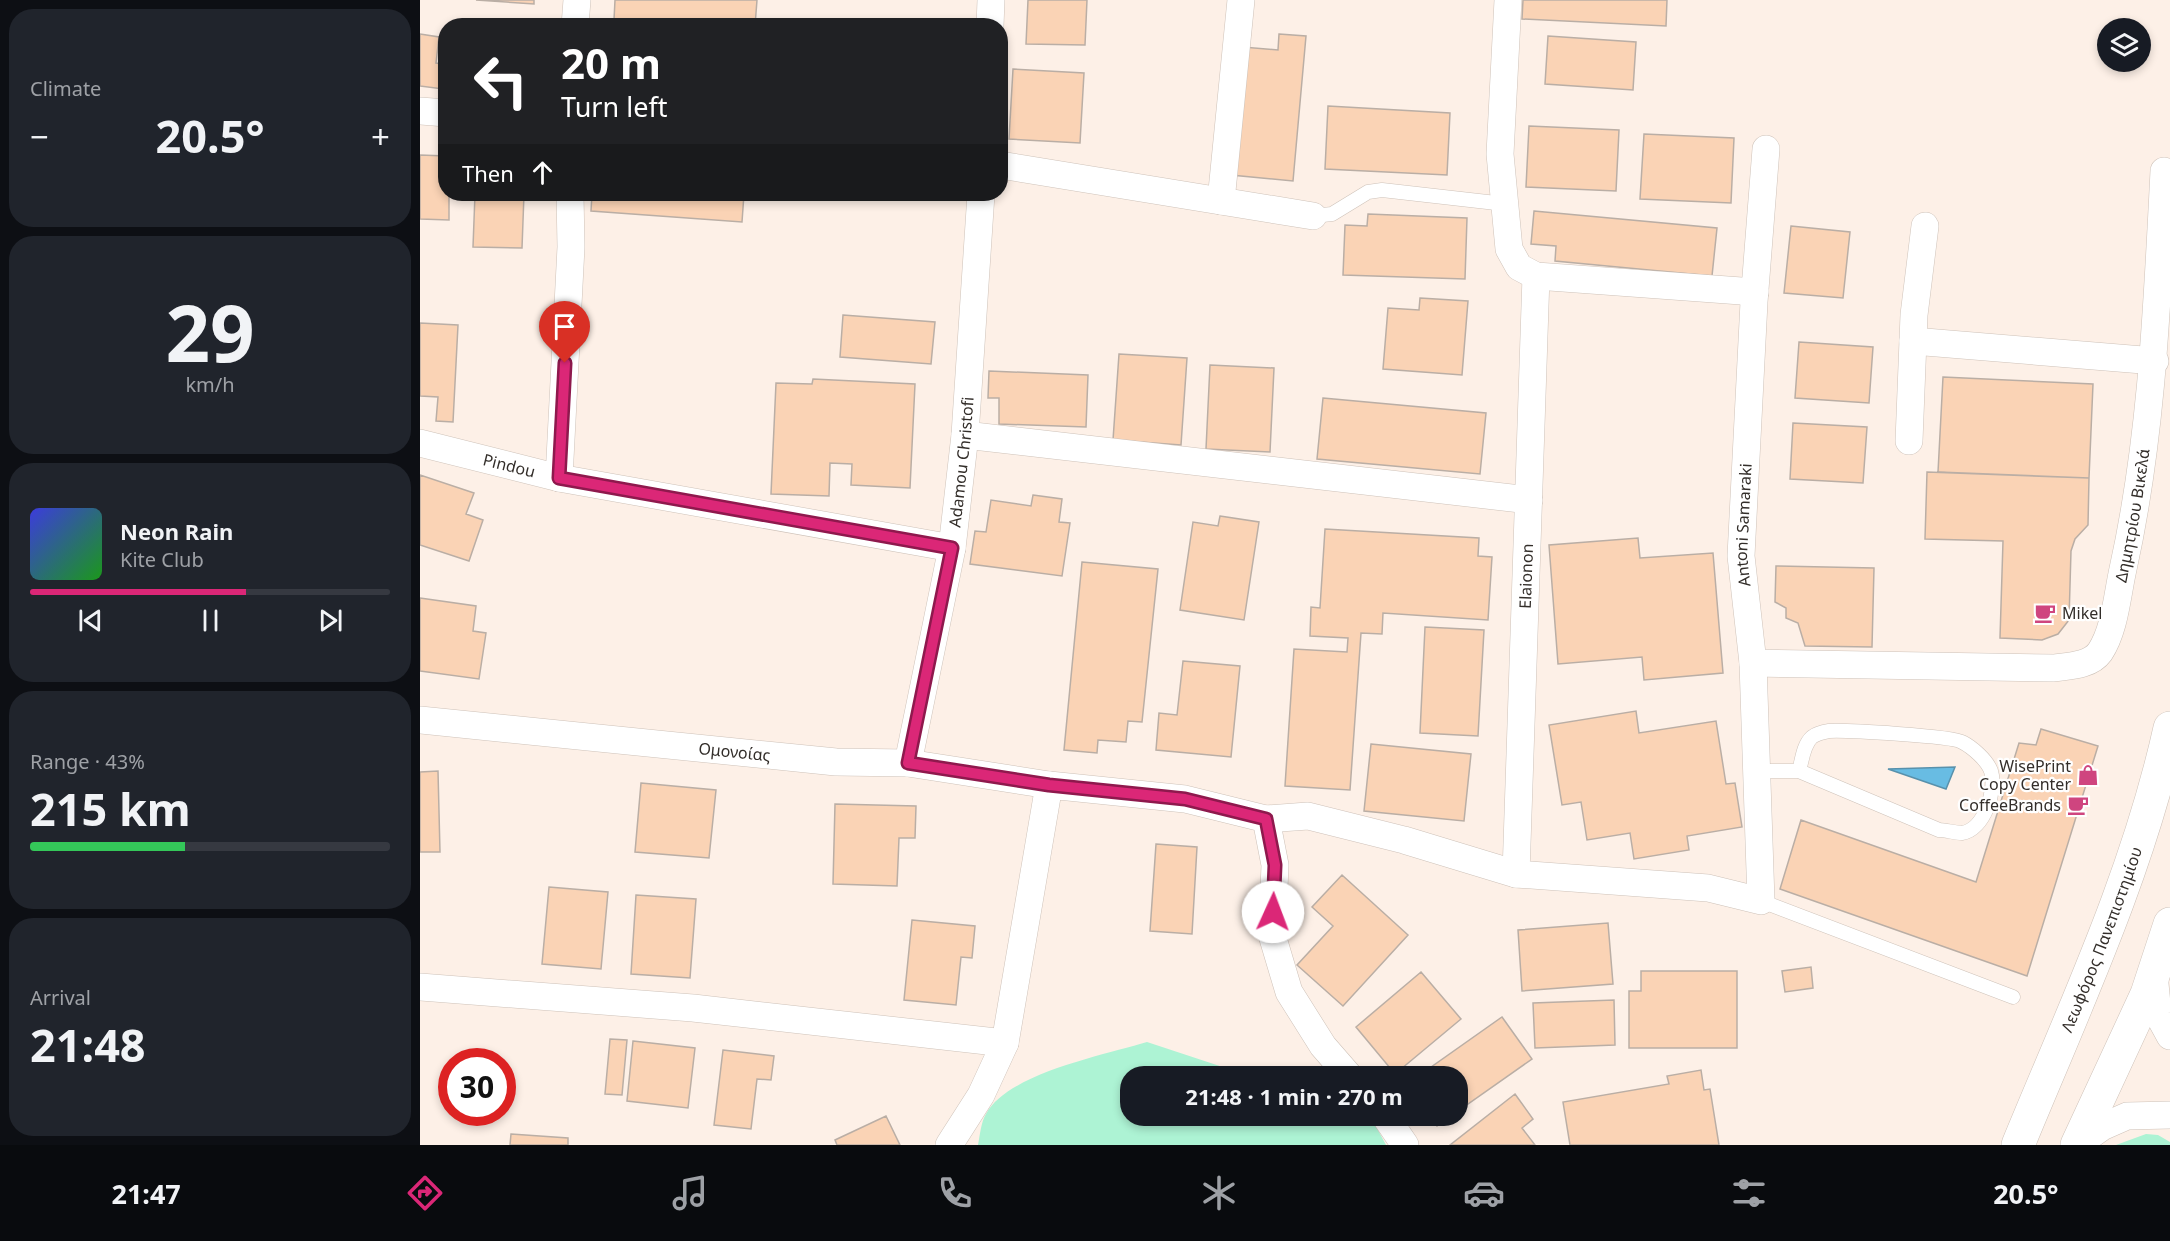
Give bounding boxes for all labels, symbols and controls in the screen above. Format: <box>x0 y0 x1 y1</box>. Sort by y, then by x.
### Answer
map controls <box>2097 18 2151 72</box>
button: layers <box>2097 18 2151 72</box>
text: 20 m <box>561 34 661 91</box>
icon: left <box>462 42 540 120</box>
text: Climate <box>30 75 101 102</box>
text: Turn left <box>561 88 667 125</box>
text: 20.5° <box>156 105 264 166</box>
text: − <box>30 114 49 159</box>
text: + <box>371 114 390 159</box>
icon: ahead <box>526 156 559 189</box>
text: Then <box>462 158 514 188</box>
text: 29 <box>165 279 255 385</box>
pin <box>539 301 590 363</box>
icon: arrive <box>548 310 581 343</box>
text: km/h <box>185 371 235 398</box>
street label: Adamou Christofi <box>943 396 979 529</box>
street label: Δημητρίου Βικελά <box>2110 447 2154 584</box>
street label: Pindou <box>481 448 538 483</box>
street label: Antoni Samaraki <box>1730 463 1757 588</box>
text: Neon Rain <box>120 516 233 546</box>
street label: Elaionon <box>1514 543 1538 609</box>
text: Kite Club <box>120 546 204 573</box>
cafe icon: Mikel <box>2033 601 2057 625</box>
place label: Mikel <box>2062 602 2102 624</box>
icon: previous <box>74 604 107 637</box>
icon: pause <box>194 604 227 637</box>
icon: next <box>314 604 347 637</box>
street label: Ομονοίας <box>697 737 772 766</box>
text: Range · 43% <box>30 748 145 775</box>
place label: WisePrint Copy Center <box>1979 755 2071 795</box>
shop icon: WisePrint Copy Center <box>2076 763 2100 787</box>
text: 215 km <box>30 778 191 839</box>
cafe icon: CoffeeBrands <box>2066 793 2090 817</box>
place label: CoffeeBrands <box>1959 794 2061 816</box>
street label: Λεωφόρος Πανεπιστημίου <box>2056 844 2147 1035</box>
position arrow <box>1241 880 1305 944</box>
text: Arrival <box>30 984 91 1011</box>
text: 21:48 <box>30 1014 146 1075</box>
speed limit sign: 30 <box>438 1048 516 1126</box>
text: 21:48 · 1 min · 270 m <box>1185 1081 1403 1111</box>
icon: directions <box>404 1172 446 1214</box>
icon: music <box>669 1172 711 1214</box>
icon: phone <box>934 1172 976 1214</box>
icon: climate <box>1198 1172 1240 1214</box>
icon: car <box>1463 1172 1505 1214</box>
icon: filters <box>1728 1172 1770 1214</box>
text: 21:47 <box>111 1175 181 1212</box>
text: 20.5° <box>1993 1175 2059 1212</box>

